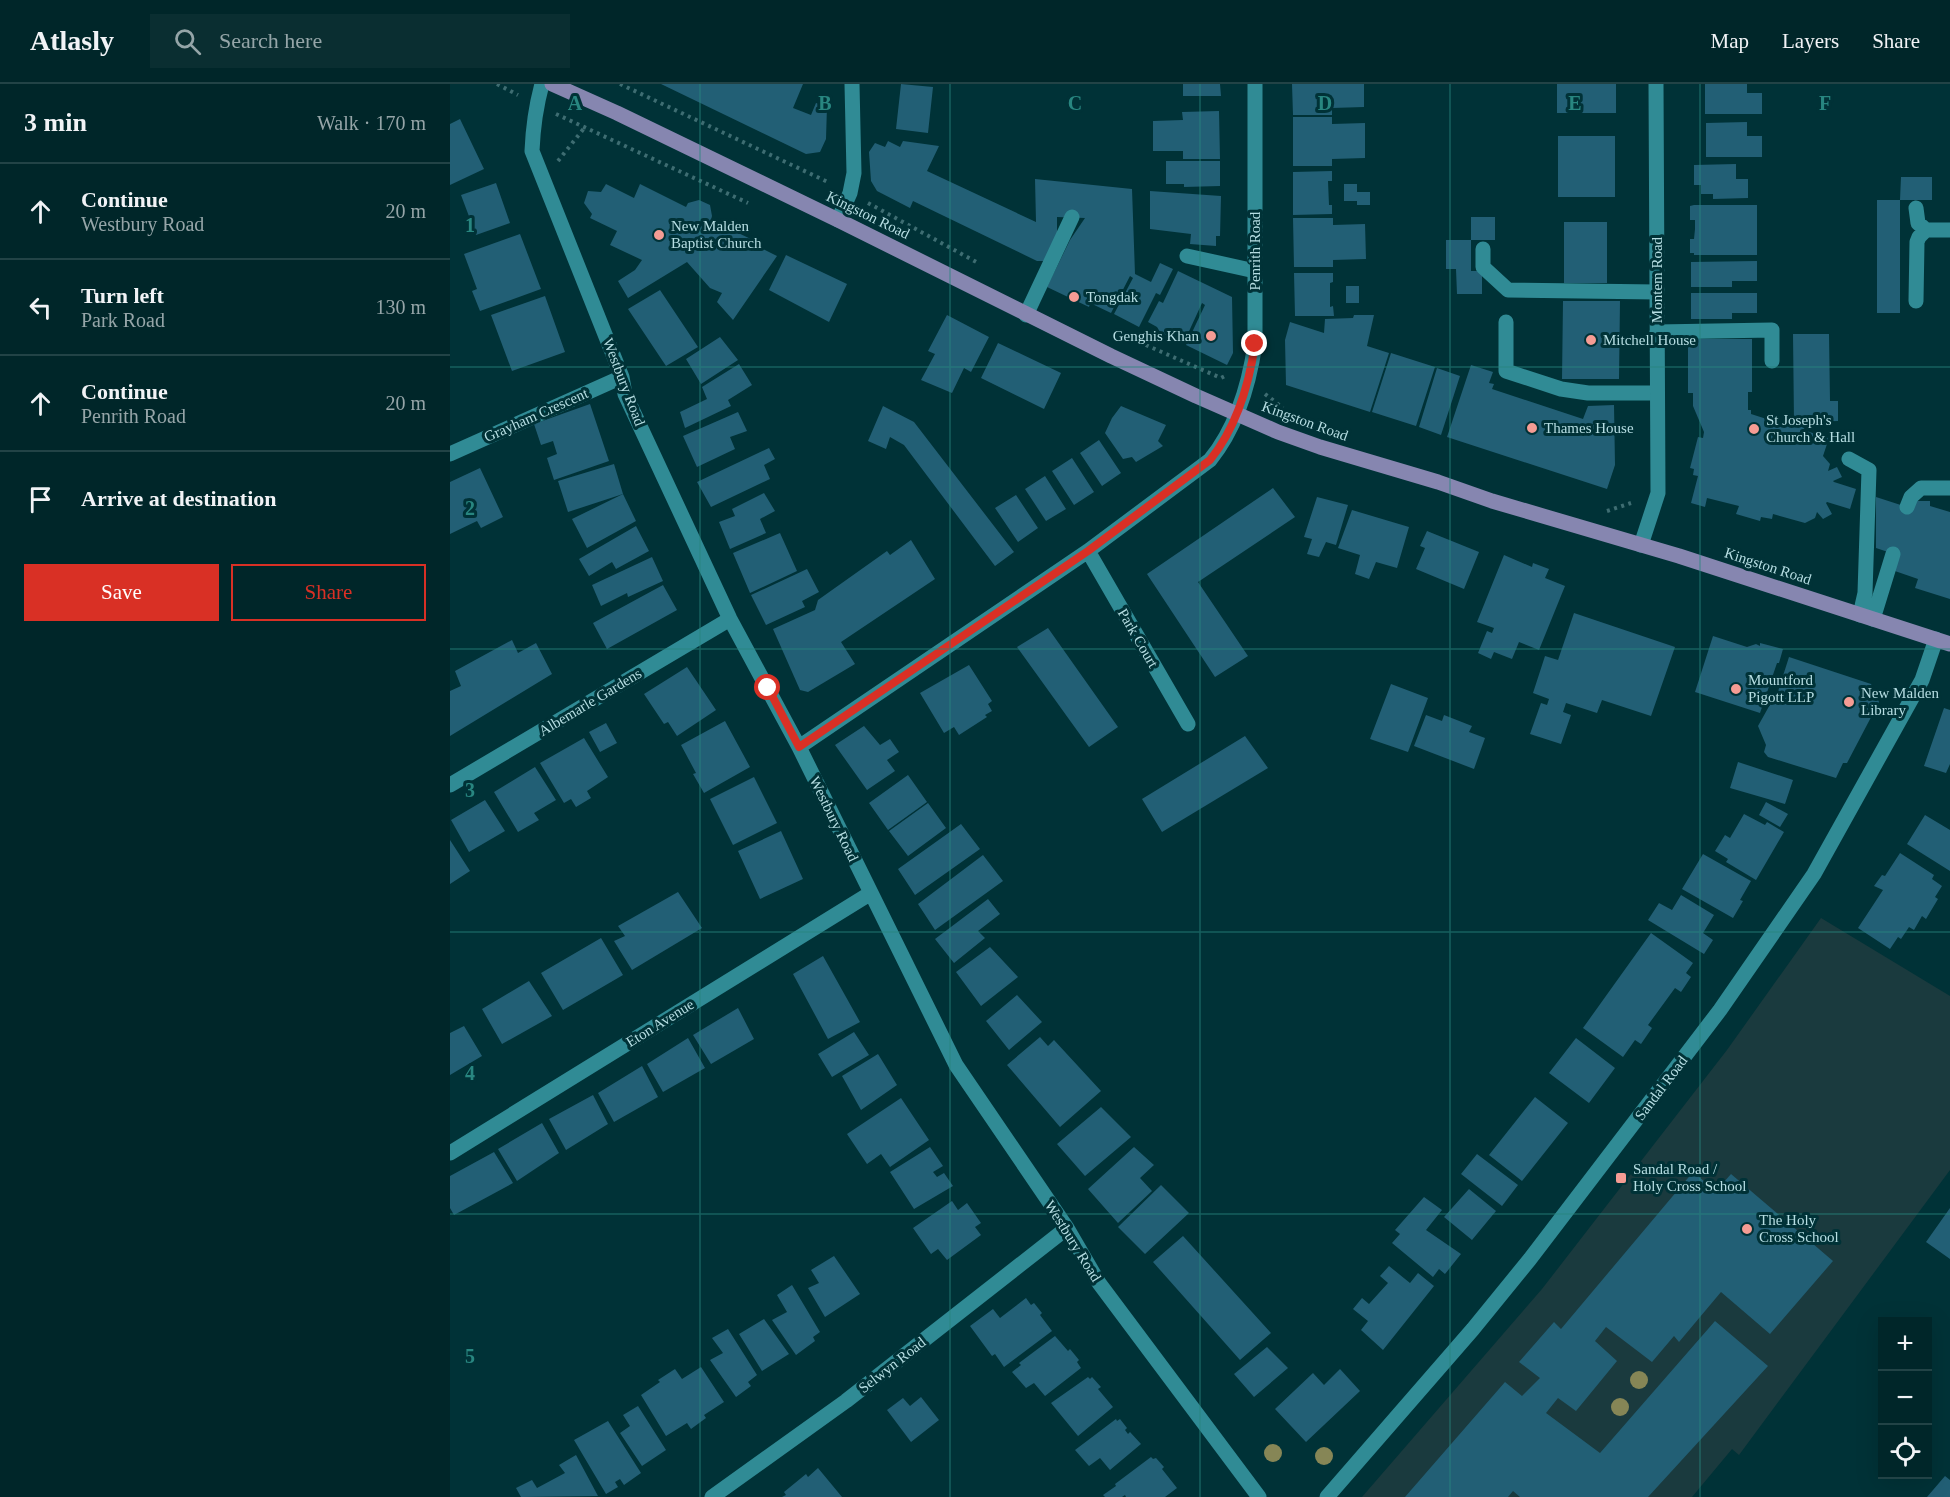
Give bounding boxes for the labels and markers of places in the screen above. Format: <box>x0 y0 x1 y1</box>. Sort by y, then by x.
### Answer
place label: New Malden Baptist Church <box>671 218 762 251</box>
marker: New Malden Baptist Church <box>652 228 666 242</box>
place label: Tongdak <box>1086 289 1139 305</box>
marker: Tongdak <box>1067 290 1081 304</box>
place label: Genghis Khan <box>1113 328 1199 344</box>
marker: Genghis Khan <box>1204 329 1218 343</box>
place label: Mitchell House <box>1603 332 1696 348</box>
marker: Mitchell House <box>1584 333 1598 347</box>
place label: St Joseph's Church & Hall <box>1766 412 1855 445</box>
place label: Thames House <box>1544 420 1634 436</box>
marker: Thames House <box>1525 421 1539 435</box>
marker: St Joseph's Church & Hall <box>1747 422 1761 436</box>
place label: Mountford Pigott LLP <box>1748 672 1814 705</box>
marker: Mountford Pigott LLP <box>1729 682 1743 696</box>
place label: New Malden Library <box>1861 685 1939 718</box>
marker: New Malden Library <box>1842 695 1856 709</box>
place label: Sandal Road / Holy Cross School <box>1633 1161 1746 1194</box>
marker: Sandal Road / Holy Cross School <box>1614 1171 1628 1185</box>
place label: The Holy Cross School <box>1759 1212 1839 1245</box>
marker: The Holy Cross School <box>1740 1222 1754 1236</box>

